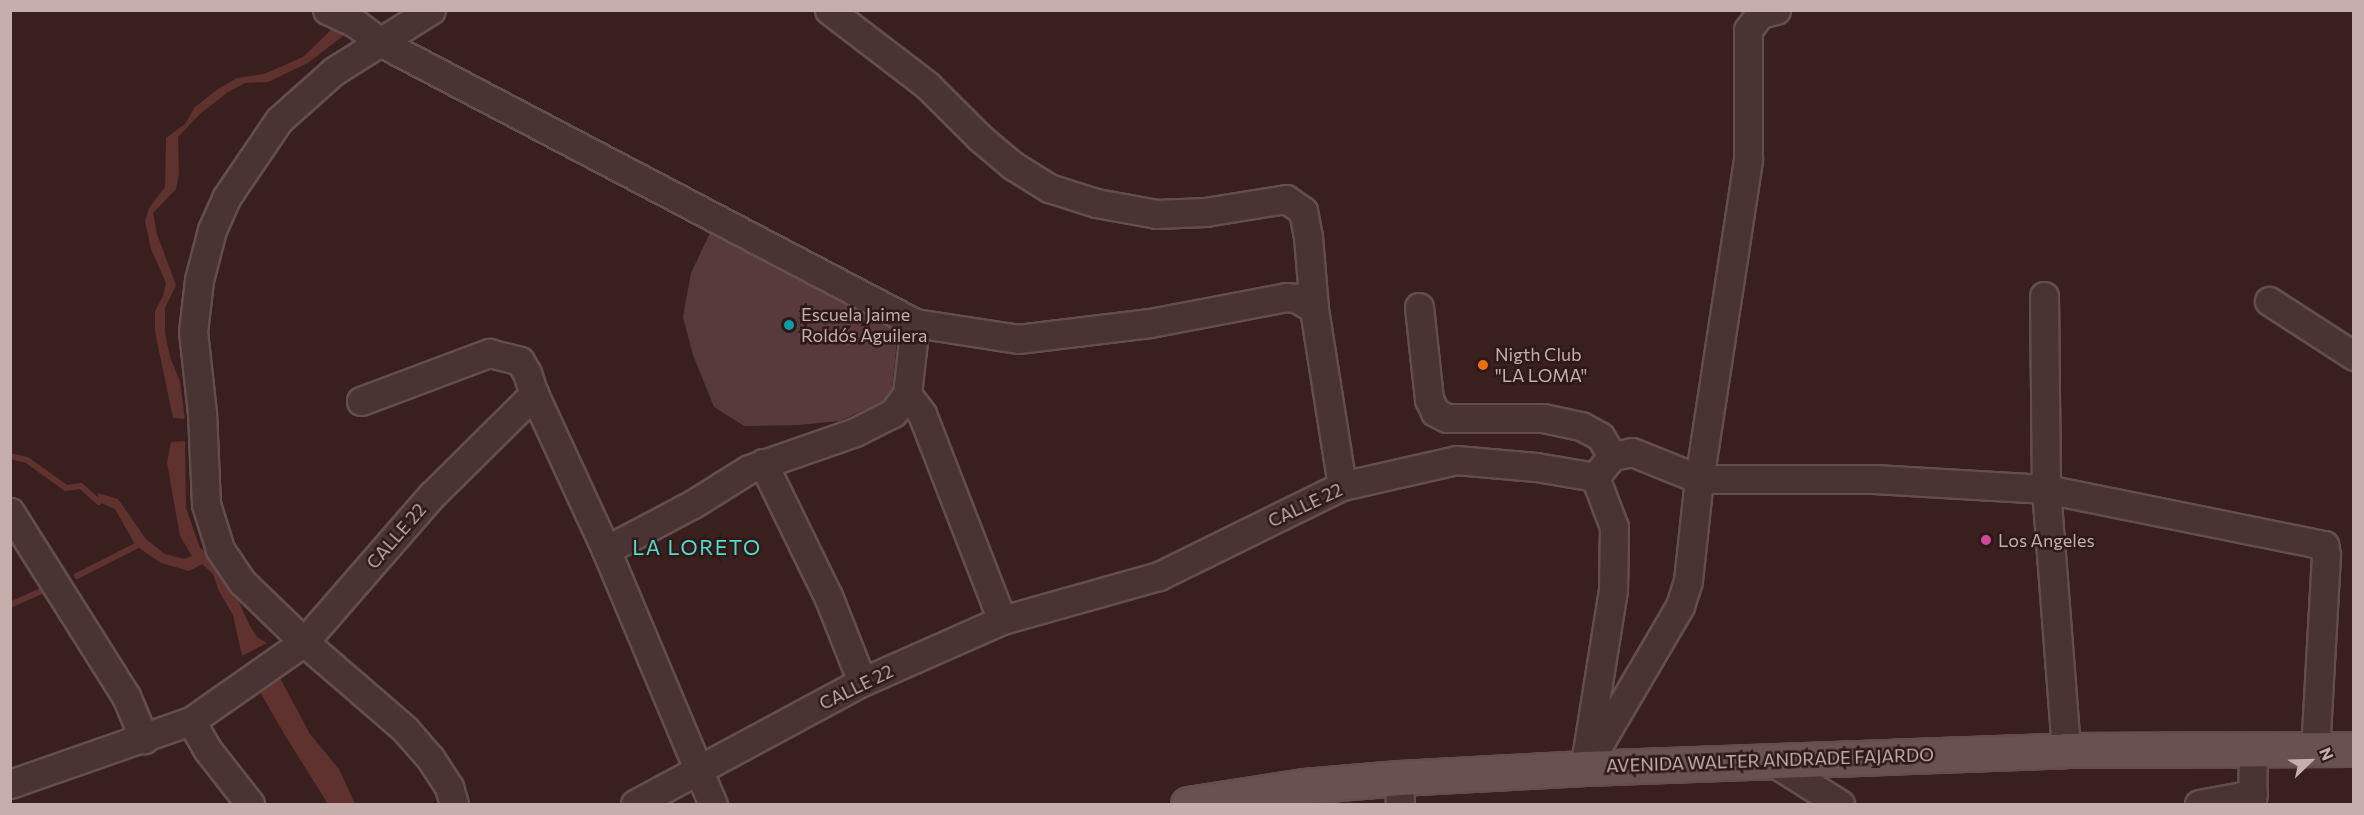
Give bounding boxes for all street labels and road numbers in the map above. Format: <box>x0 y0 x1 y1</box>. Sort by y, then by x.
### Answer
street label: CALLE 22 <box>1264 478 1346 532</box>
street label: CALLE 22 <box>362 499 430 573</box>
street label: CALLE 22 <box>816 660 896 714</box>
street label: AVENIDA WALTER ANDRADE FAJARDO <box>1606 743 1934 777</box>

